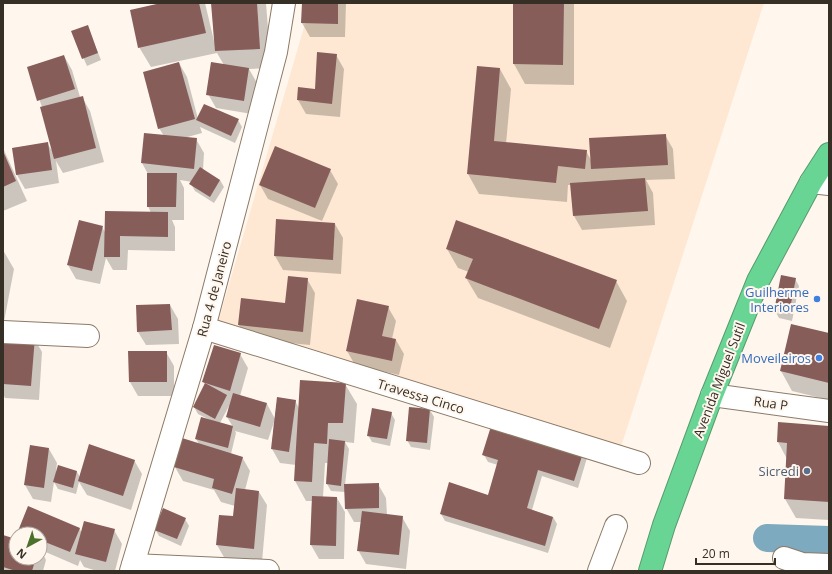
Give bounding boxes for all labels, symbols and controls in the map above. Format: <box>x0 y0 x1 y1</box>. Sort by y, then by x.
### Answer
street label: Rua 4 de Janeiro <box>193 239 235 339</box>
place label: Guilherme Interiores <box>745 283 809 316</box>
marker: Guilherme Interiores <box>812 294 822 304</box>
street label: Avenida Miguel Sutil <box>689 320 749 440</box>
place label: Moveileiros <box>741 349 811 367</box>
marker: Moveileiros <box>814 353 824 363</box>
street label: Travessa Cinco <box>375 374 467 418</box>
street label: Rua P <box>753 392 789 414</box>
place label: Sicredi <box>759 462 799 480</box>
marker: Sicredi <box>802 466 812 476</box>
north arrow <box>8 526 48 566</box>
scale bar <box>696 540 775 566</box>
text: N <box>13 545 30 563</box>
text: 20 m <box>702 545 730 562</box>

